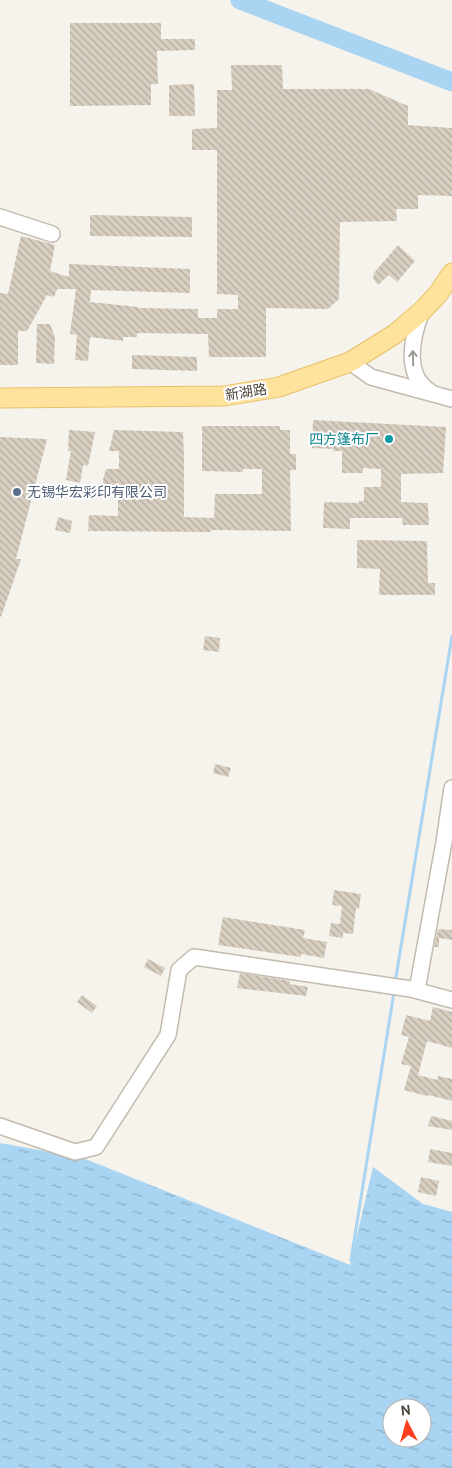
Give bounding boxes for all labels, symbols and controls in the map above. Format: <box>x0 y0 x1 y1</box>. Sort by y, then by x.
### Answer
one-way arrow <box>409 350 418 366</box>
street label: 新湖路 <box>224 380 268 404</box>
place label: 四方篷布厂 <box>309 430 379 448</box>
marker: 四方篷布厂 <box>383 433 395 445</box>
place label: 无锡华宏彩印有限公司 <box>27 483 167 501</box>
marker: 无锡华宏彩印有限公司 <box>11 486 23 498</box>
north arrow <box>382 1398 432 1448</box>
text: N <box>400 1401 412 1420</box>

